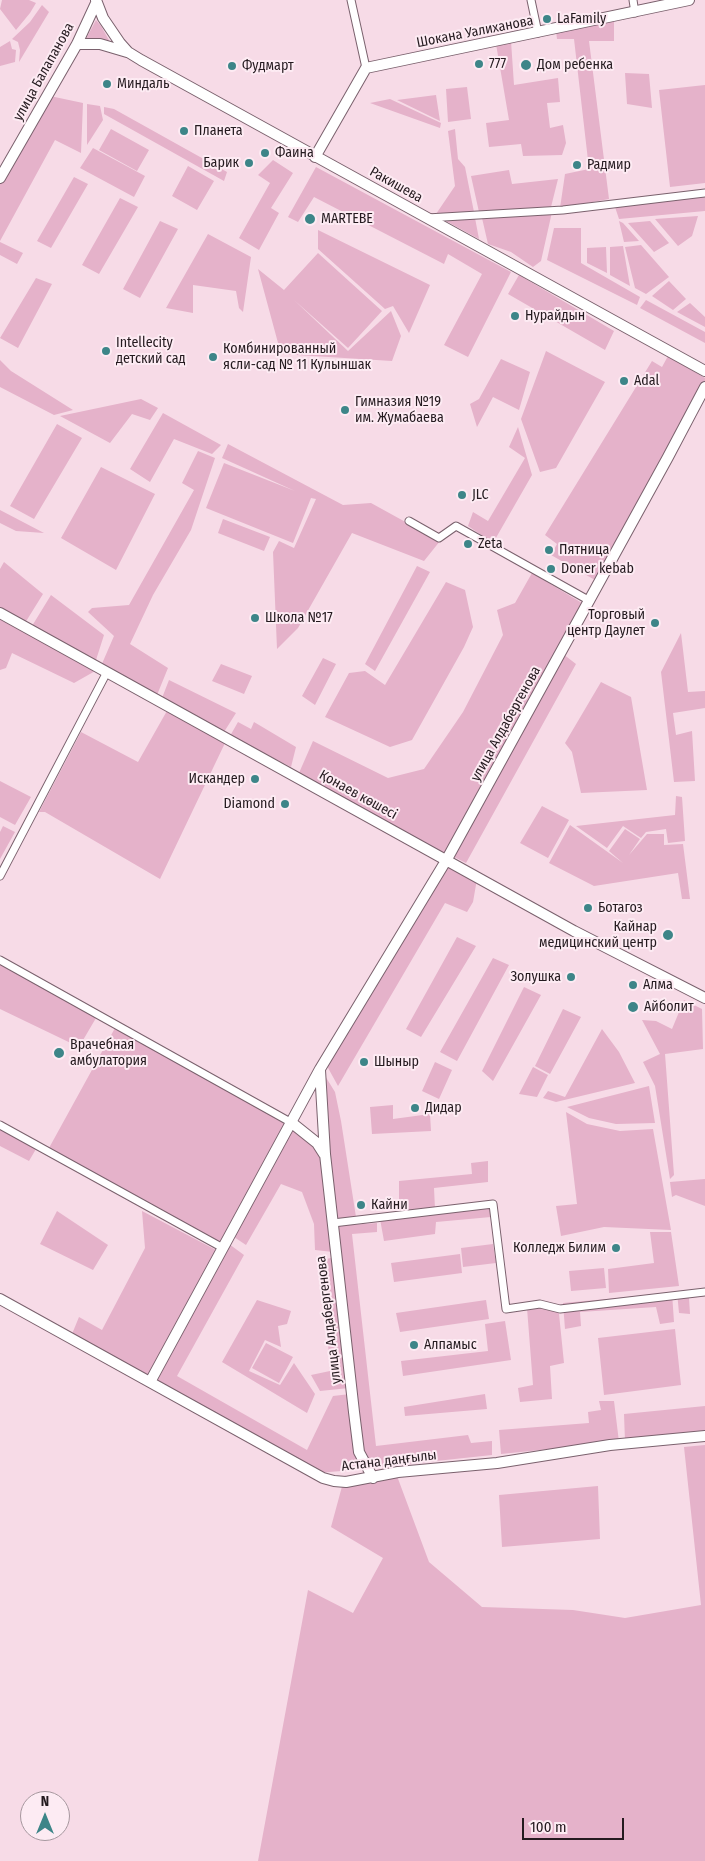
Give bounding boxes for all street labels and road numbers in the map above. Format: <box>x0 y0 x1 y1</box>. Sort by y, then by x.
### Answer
street label: Шокана Уалиханова <box>415 12 535 52</box>
street label: улица Балапанова <box>10 20 78 124</box>
street label: Ракишева <box>366 164 426 206</box>
street label: улица Алдабергенова <box>467 663 545 785</box>
street label: Қонаев көшесі <box>316 767 400 823</box>
street label: улица Алдабергенова <box>313 1255 345 1385</box>
street label: Астана даңғылы <box>340 1447 438 1475</box>

